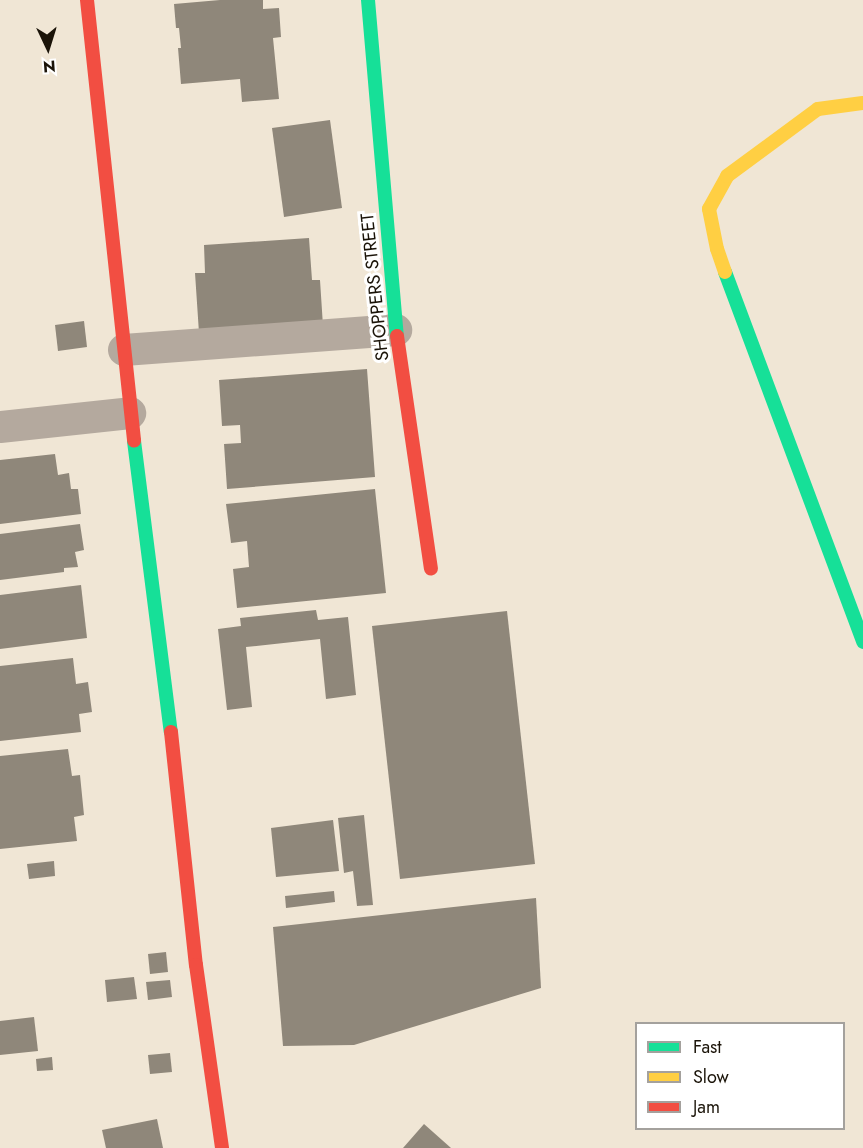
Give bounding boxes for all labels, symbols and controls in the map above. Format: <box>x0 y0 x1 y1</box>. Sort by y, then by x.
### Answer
north arrow <box>18 18 78 78</box>
text: N <box>42 55 56 78</box>
street label: SHOPPERS STREET <box>357 212 393 362</box>
legend <box>635 1022 845 1130</box>
text: Fast <box>693 1034 722 1060</box>
text: Slow <box>693 1064 729 1090</box>
text: Jam <box>693 1094 720 1120</box>

